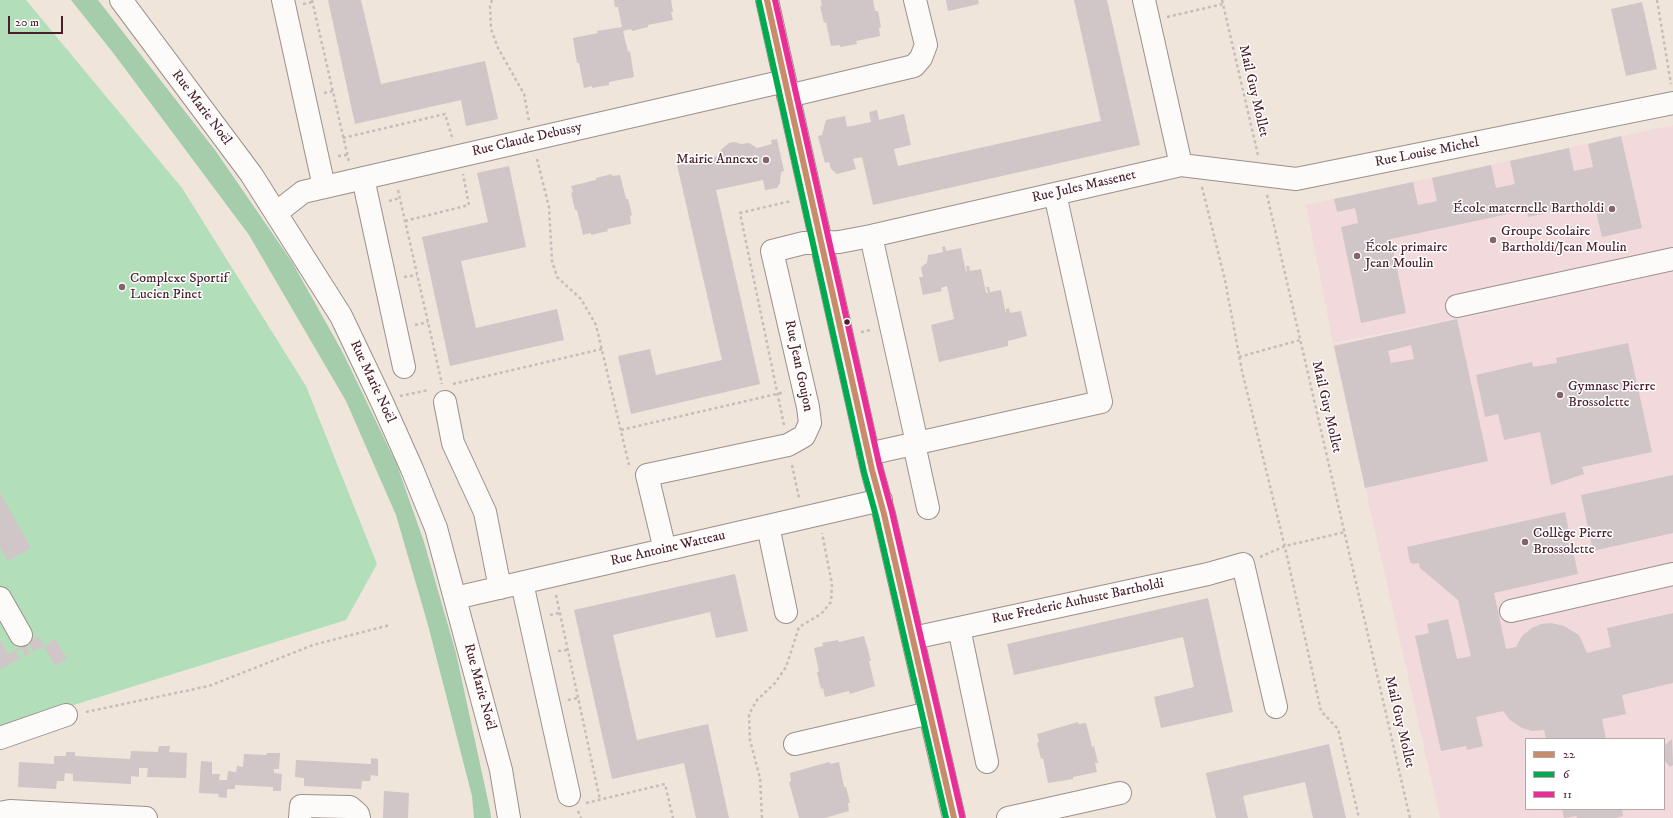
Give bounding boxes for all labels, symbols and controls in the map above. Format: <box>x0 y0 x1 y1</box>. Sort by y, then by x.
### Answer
scale bar <box>10 8 65 34</box>
text: 20 m <box>15 15 39 30</box>
street label: Mail Guy Mollet <box>1234 43 1272 139</box>
street label: Rue Marie Noël <box>167 67 235 149</box>
street label: Rue Claude Debussy <box>470 119 584 161</box>
street label: Rue Louise Michel <box>1374 135 1480 171</box>
place label: Mairie Annexe <box>676 152 758 168</box>
marker: Mairie Annexe <box>761 155 771 165</box>
street label: Rue Jules Massenet <box>1030 167 1138 207</box>
place label: École maternelle Bartholdi <box>1453 201 1604 217</box>
marker: École maternelle Bartholdi <box>1607 204 1617 214</box>
place label: Groupe Scolaire Bartholdi/Jean Moulin <box>1501 224 1627 256</box>
marker: Groupe Scolaire Bartholdi/Jean Moulin <box>1488 235 1498 245</box>
place label: École primaire Jean Moulin <box>1365 240 1448 272</box>
marker: École primaire Jean Moulin <box>1352 251 1362 261</box>
place label: Complexe Sportif Lucien Pinet <box>130 271 228 304</box>
marker: Complexe Sportif Lucien Pinet <box>117 282 127 292</box>
unlabelled marker <box>842 317 852 327</box>
street label: Rue Jean Goujon <box>780 319 816 413</box>
street label: Rue Marie Noël <box>346 338 398 426</box>
street label: Mail Guy Mollet <box>1307 359 1345 455</box>
place label: Gymnase Pierre Brossolette <box>1568 379 1655 412</box>
marker: Gymnase Pierre Brossolette <box>1555 390 1565 400</box>
place label: Collège Pierre Brossolette <box>1533 526 1613 558</box>
street label: Rue Antoine Watteau <box>609 528 727 570</box>
marker: Collège Pierre Brossolette <box>1520 537 1530 547</box>
street label: Rue Frederic Auhuste Bartholdi <box>990 576 1166 628</box>
street label: Rue Marie Noël <box>459 642 499 732</box>
street label: Mail Guy Mollet <box>1380 674 1418 770</box>
legend <box>1525 738 1665 810</box>
text: 22 <box>1563 747 1575 762</box>
text: 6 <box>1563 767 1569 782</box>
text: 11 <box>1563 787 1572 802</box>

